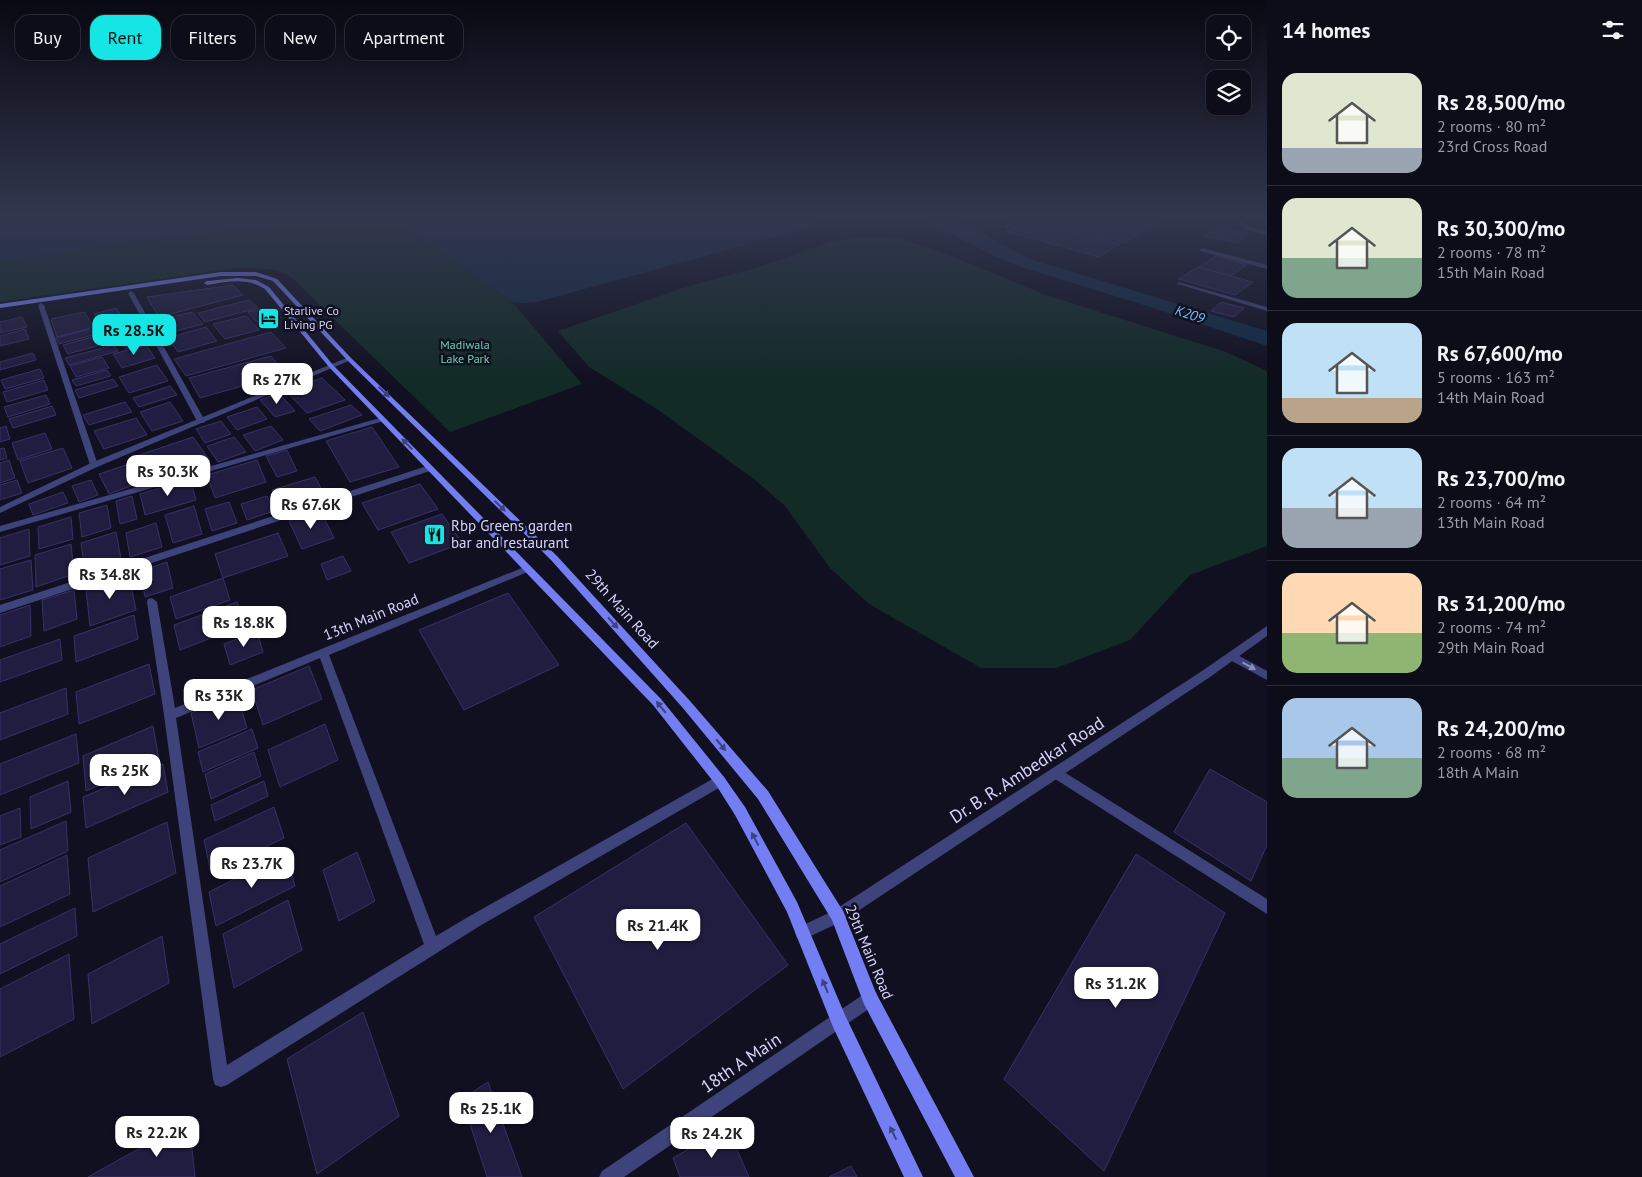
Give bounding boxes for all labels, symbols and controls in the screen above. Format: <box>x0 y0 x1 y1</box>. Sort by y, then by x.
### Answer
chip: Buy <box>15 15 80 60</box>
chip: Rent <box>90 15 161 60</box>
chip: Filters <box>171 15 255 60</box>
chip: New <box>265 15 335 60</box>
chip: Apartment <box>345 15 463 60</box>
map controls <box>1206 15 1251 115</box>
button: locate <box>1206 15 1251 60</box>
icon: filters <box>1599 16 1627 44</box>
text: 14 homes <box>1282 17 1370 44</box>
button: layers <box>1206 70 1251 115</box>
text: Rs 28,500/mo <box>1437 89 1565 116</box>
icon: home <box>1322 93 1382 153</box>
text: 2 rooms · 80 m² <box>1437 116 1546 136</box>
text: 23rd Cross Road <box>1437 136 1547 156</box>
text: Rs 30,300/mo <box>1437 215 1565 242</box>
icon: home <box>1322 218 1382 278</box>
text: 2 rooms · 78 m² <box>1437 242 1546 262</box>
text: 15th Main Road <box>1437 262 1545 282</box>
water label: K209 <box>1173 301 1208 327</box>
place label: Starlive Co Living PG <box>284 303 339 332</box>
hotel icon: Starlive Co Living PG <box>256 306 280 330</box>
pin: Rs 28.5K <box>82 314 186 356</box>
text: Rs 28.5K <box>103 320 165 340</box>
park label: Madiwala Lake Park <box>440 337 490 366</box>
text: Rs 67,600/mo <box>1437 340 1563 367</box>
icon: home <box>1322 343 1382 403</box>
pin: Rs 27K <box>236 362 318 405</box>
text: 5 rooms · 163 m² <box>1437 367 1555 387</box>
text: Rs 27K <box>253 369 301 389</box>
one-way arrow <box>378 386 390 398</box>
text: 14th Main Road <box>1437 387 1545 407</box>
one-way arrow <box>401 438 413 450</box>
pin: Rs 30.3K <box>116 454 220 497</box>
text: Rs 30.3K <box>137 461 199 481</box>
text: Rs 23,700/mo <box>1437 465 1565 492</box>
icon: home <box>1322 468 1382 528</box>
pin: Rs 67.6K <box>259 488 363 530</box>
text: 2 rooms · 64 m² <box>1437 492 1546 512</box>
text: Rs 67.6K <box>281 494 341 514</box>
one-way arrow <box>494 500 506 512</box>
text: 13th Main Road <box>1437 512 1545 532</box>
place label: Rbp Greens garden bar and restaurant <box>451 516 573 552</box>
restaurant icon: Rbp Greens garden bar and restaurant <box>423 523 447 547</box>
pin: Rs 34.8K <box>58 558 162 600</box>
text: Rs 34.8K <box>79 564 141 584</box>
street label: 29th Main Road <box>582 565 663 653</box>
street label: 13th Main Road <box>320 589 421 644</box>
text: Rs 31,200/mo <box>1437 590 1565 617</box>
icon: home <box>1322 593 1382 653</box>
pin: Rs 18.8K <box>192 606 296 648</box>
text: Rs 18.8K <box>213 612 275 632</box>
one-way arrow <box>607 617 619 629</box>
text: 2 rooms · 74 m² <box>1437 617 1546 637</box>
text: 29th Main Road <box>1437 637 1545 657</box>
one-way arrow <box>1242 662 1257 670</box>
pin: Rs 33K <box>178 678 260 721</box>
text: Rs 33K <box>195 685 243 705</box>
one-way arrow <box>655 701 666 714</box>
street label: Dr. B. R. Ambedkar Road <box>945 711 1108 828</box>
text: Rs 24,200/mo <box>1437 715 1565 742</box>
icon: home <box>1322 718 1382 778</box>
one-way arrow <box>715 738 726 751</box>
text: 2 rooms · 68 m² <box>1437 742 1546 762</box>
pin: Rs 25K <box>84 754 166 796</box>
text: Rs 25K <box>101 760 149 780</box>
text: 18th A Main <box>1437 762 1519 782</box>
one-way arrow <box>751 832 760 846</box>
pin: Rs 23.7K <box>200 846 304 889</box>
text: Rs 23.7K <box>221 853 283 873</box>
street label: 29th Main Road <box>841 902 898 1002</box>
pin: Rs 21.4K <box>606 908 710 951</box>
text: Rs 21.4K <box>627 915 689 935</box>
pin: Rs 31.2K <box>1064 966 1168 1009</box>
text: Rs 31.2K <box>1085 973 1147 993</box>
one-way arrow <box>820 979 828 993</box>
street label: 18th A Main <box>696 1027 785 1098</box>
pin: Rs 25.1K <box>439 1092 543 1134</box>
text: Rs 25.1K <box>460 1098 522 1118</box>
pin: Rs 22.2K <box>105 1116 209 1158</box>
pin: Rs 24.2K <box>660 1116 764 1159</box>
text: Rs 22.2K <box>126 1122 188 1142</box>
text: Rs 24.2K <box>681 1123 743 1143</box>
one-way arrow <box>889 1126 897 1140</box>

